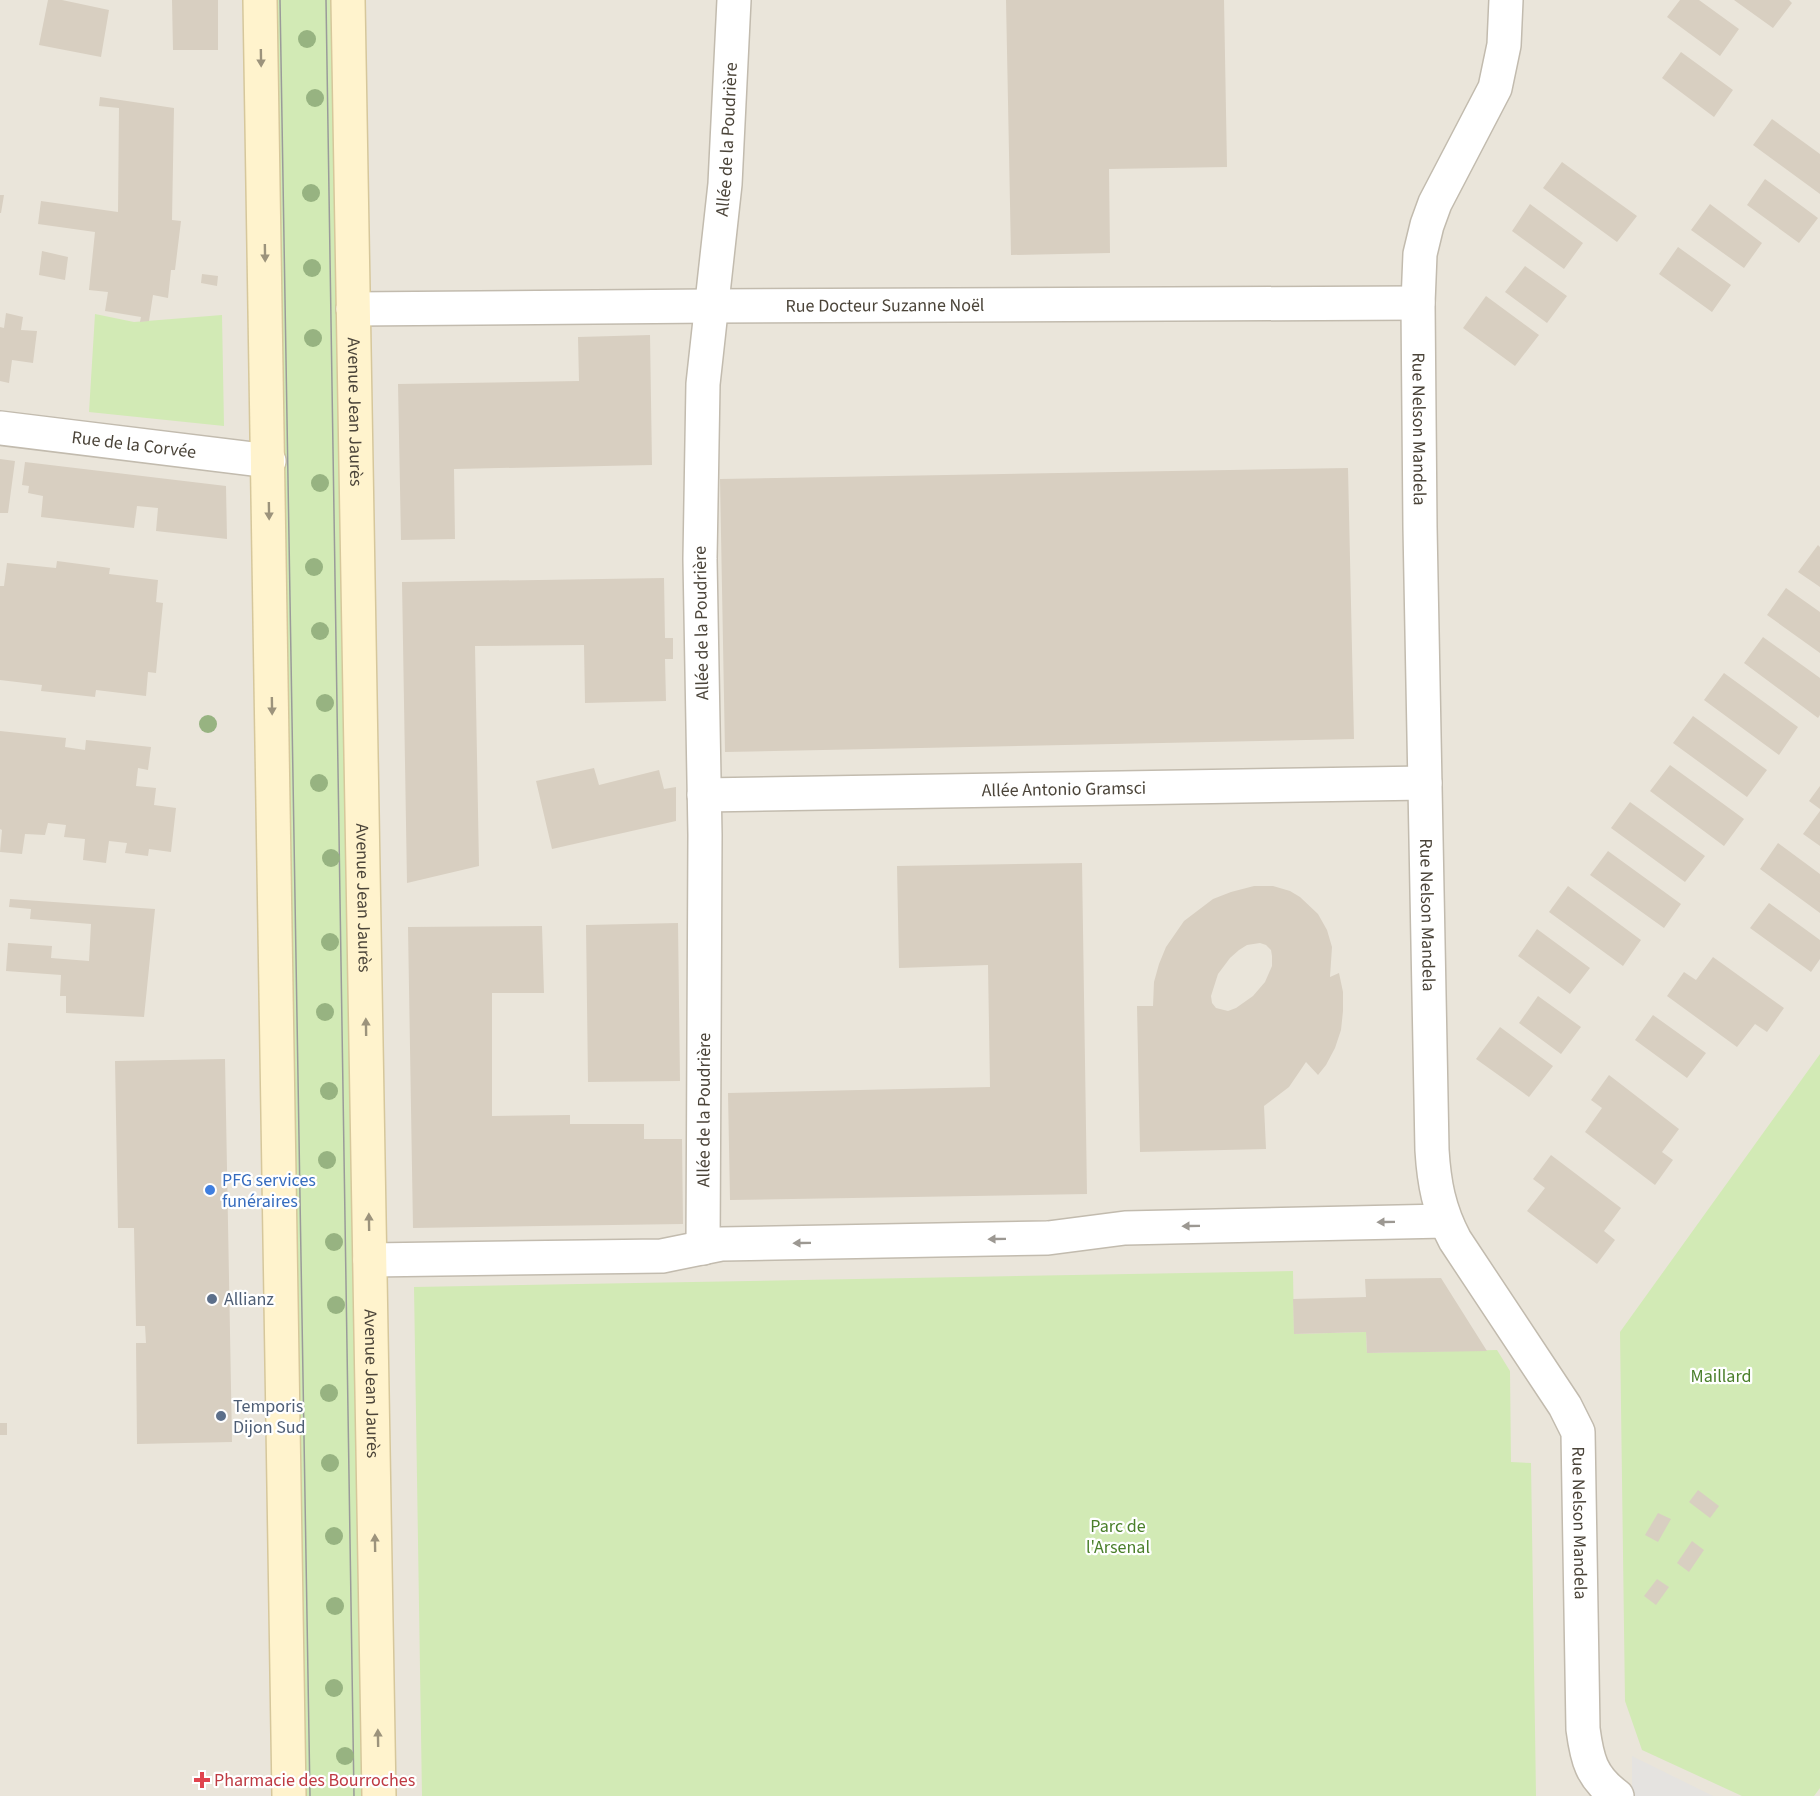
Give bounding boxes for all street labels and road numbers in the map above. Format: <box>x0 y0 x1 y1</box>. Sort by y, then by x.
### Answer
street label: Allée de la Poudrière <box>710 62 744 218</box>
street label: Rue Docteur Suzanne Noël <box>785 293 984 319</box>
street label: Avenue Jean Jaurès <box>341 337 368 487</box>
street label: Rue Nelson Mandela <box>1405 352 1432 506</box>
street label: Rue de la Corvée <box>70 425 198 465</box>
street label: Allée de la Poudrière <box>688 546 715 700</box>
street label: Allée Antonio Gramsci <box>981 776 1146 803</box>
street label: Avenue Jean Jaurès <box>349 823 377 973</box>
street label: Rue Nelson Mandela <box>1413 838 1441 992</box>
street label: Allée de la Poudrière <box>691 1033 717 1187</box>
street label: Avenue Jean Jaurès <box>358 1309 385 1459</box>
street label: Rue Nelson Mandela <box>1565 1446 1593 1600</box>

